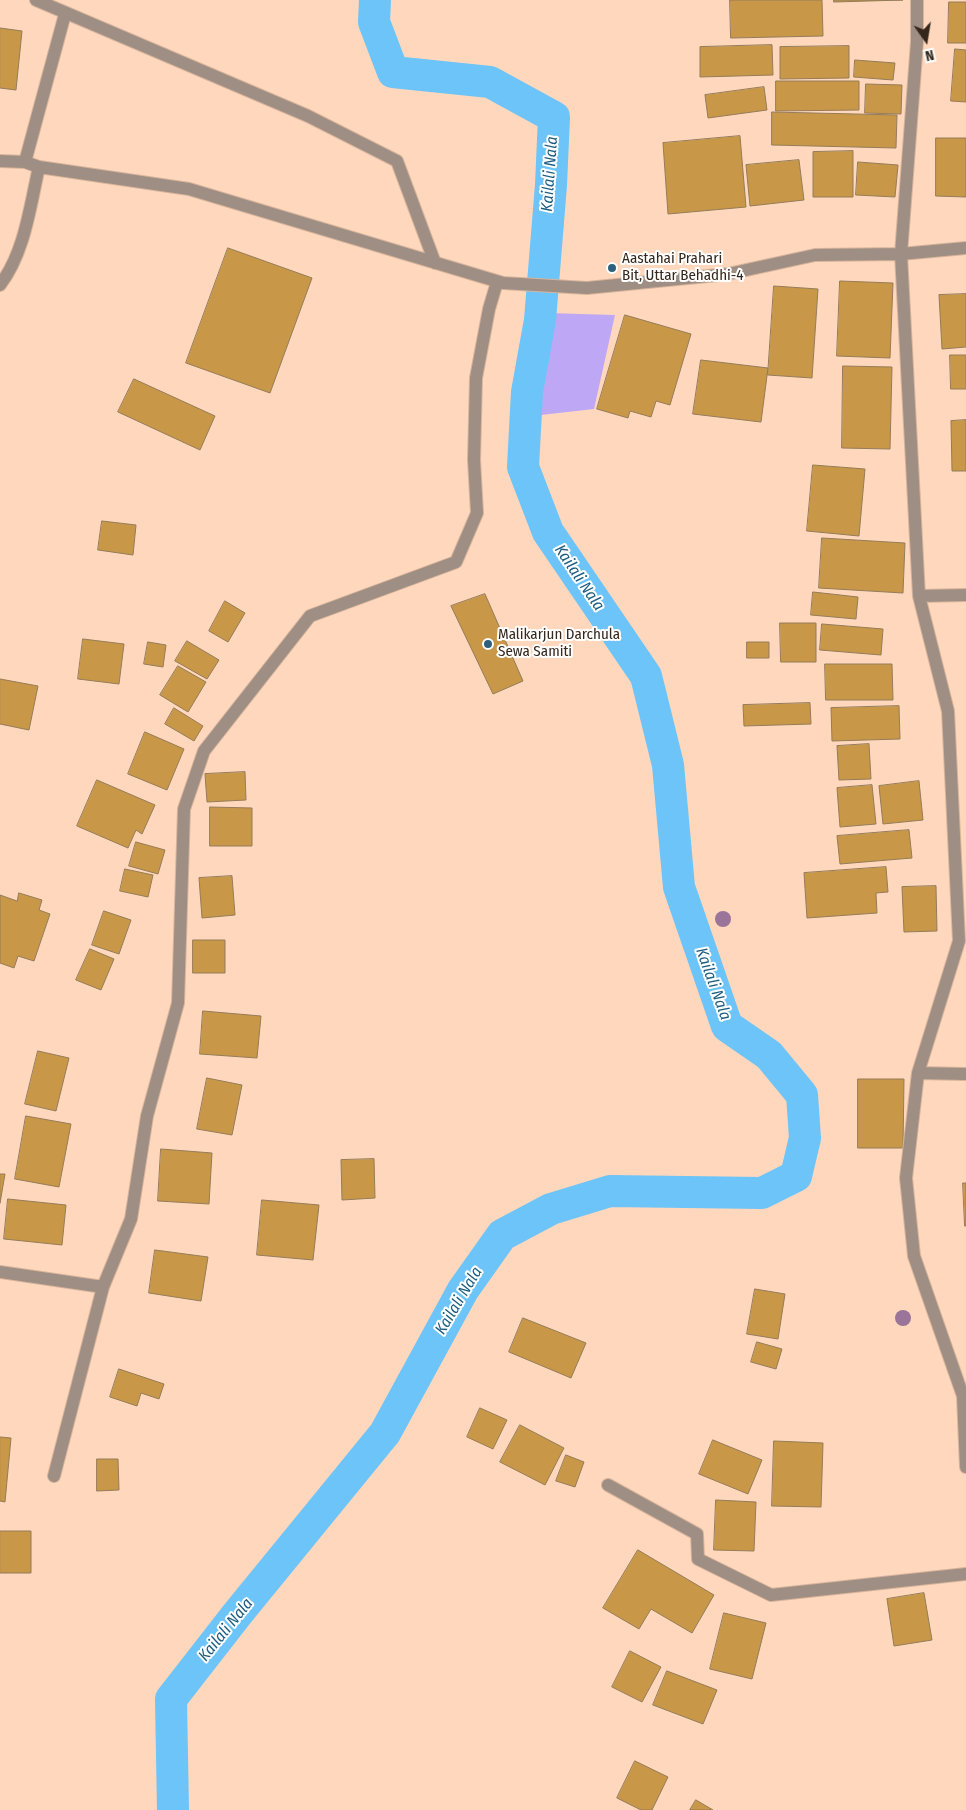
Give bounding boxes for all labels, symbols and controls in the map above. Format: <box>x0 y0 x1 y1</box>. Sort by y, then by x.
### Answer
north arrow <box>901 15 951 65</box>
text: N <box>923 46 935 64</box>
water label: Kailali Nala <box>538 136 562 212</box>
place label: Aastahai Prahari Bit, Uttar Behadhi-4 <box>622 250 743 285</box>
marker: Aastahai Prahari Bit, Uttar Behadhi-4 <box>606 262 618 274</box>
water label: Kailali Nala <box>550 541 608 615</box>
place label: Malikarjun Darchula Sewa Samiti <box>498 626 620 661</box>
marker: Malikarjun Darchula Sewa Samiti <box>482 638 494 650</box>
water label: Kailali Nala <box>691 945 735 1023</box>
water label: Kailali Nala <box>431 1264 487 1338</box>
water label: Kailali Nala <box>195 1595 257 1665</box>

